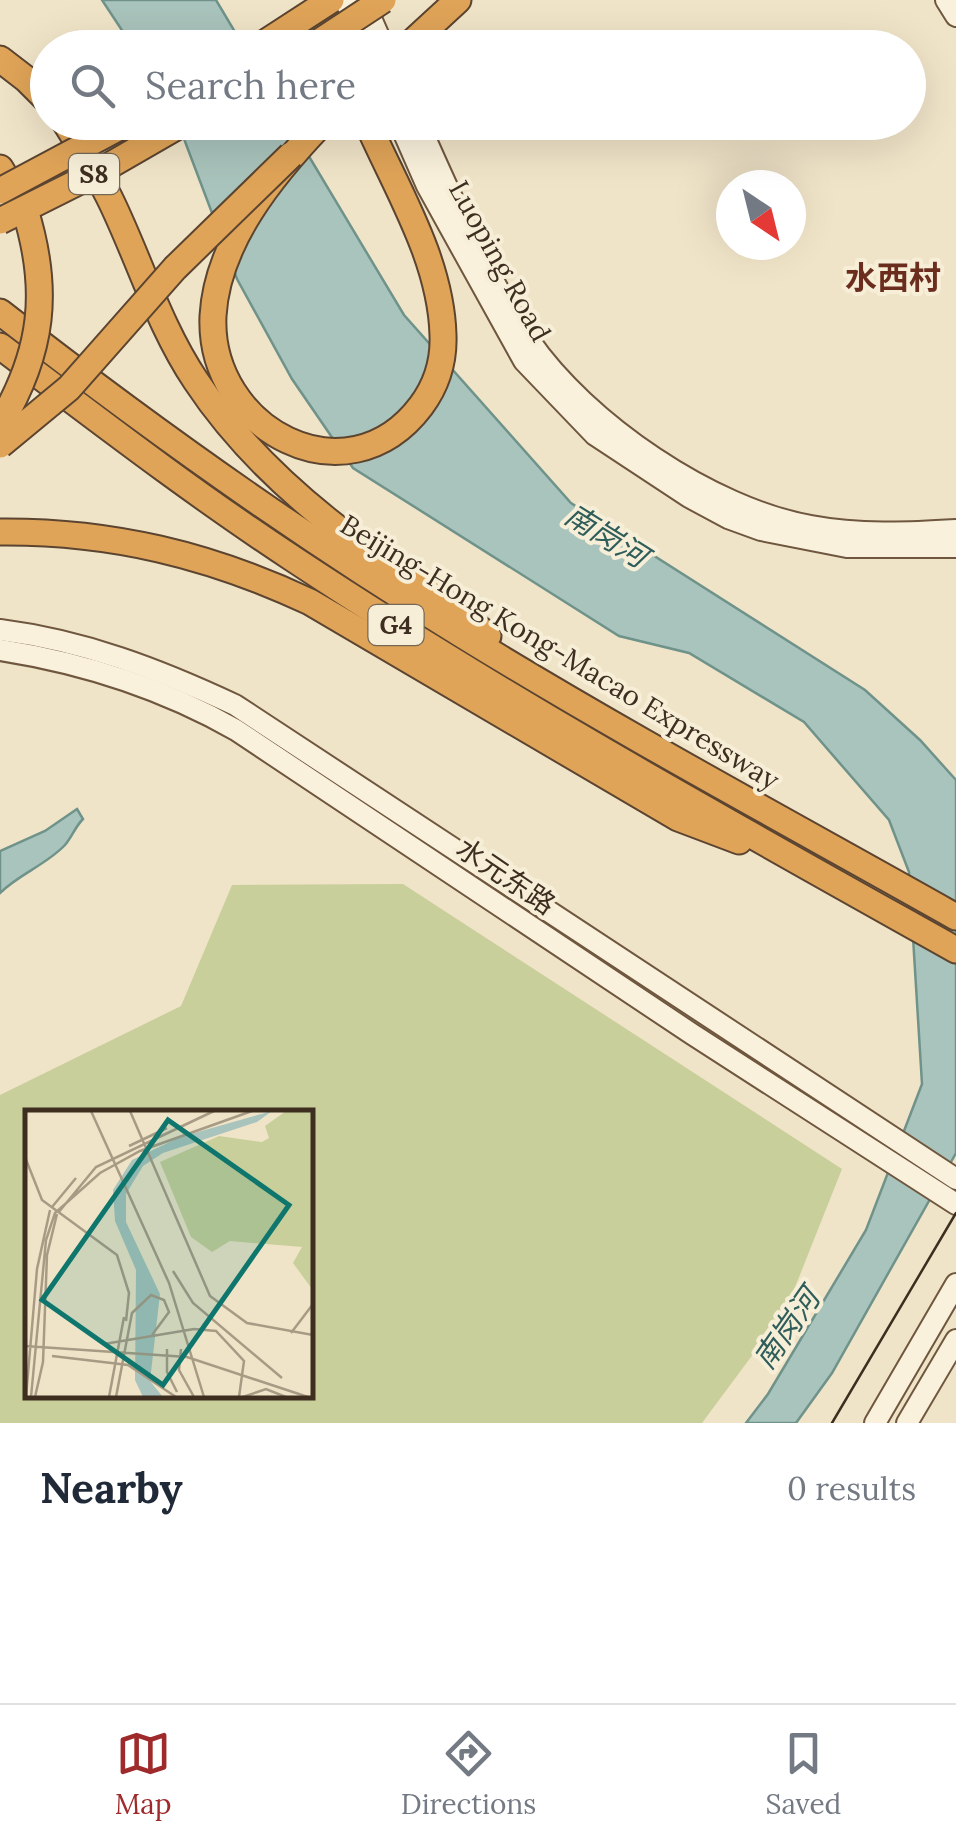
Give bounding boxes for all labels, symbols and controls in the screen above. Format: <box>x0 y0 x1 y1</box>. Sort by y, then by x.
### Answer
search box <box>30 30 926 140</box>
icon: search <box>65 58 120 113</box>
text: Search here <box>145 61 356 109</box>
road number: S8 <box>69 154 119 194</box>
north arrow <box>716 170 806 260</box>
street label: Luoping Road <box>441 174 559 348</box>
district label: 水西村 <box>845 257 941 298</box>
water label: 南岗河 <box>558 495 659 578</box>
street label: Beijing-Hong Kong-Macao Expressway <box>334 506 786 798</box>
road number: G4 <box>368 605 424 645</box>
street label: 水元东路 <box>450 830 562 922</box>
inset map <box>25 1110 312 1398</box>
water label: 南岗河 <box>745 1277 830 1376</box>
text: Nearby <box>40 1461 183 1515</box>
text: 0 results <box>787 1468 916 1509</box>
tab: Map <box>115 1726 172 1822</box>
tab: Directions <box>401 1726 536 1822</box>
tab: Saved <box>766 1726 841 1822</box>

